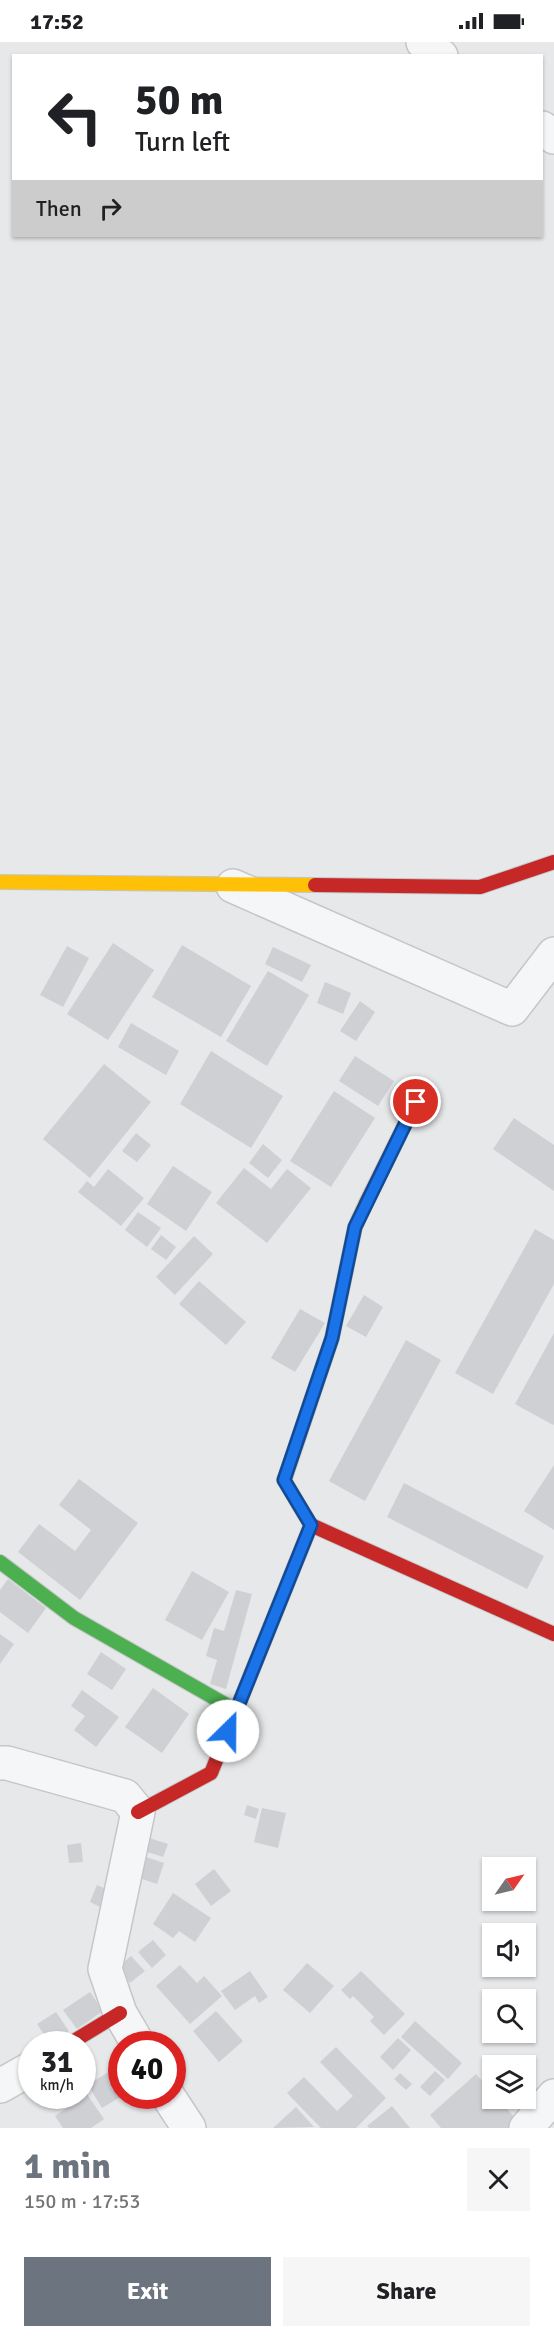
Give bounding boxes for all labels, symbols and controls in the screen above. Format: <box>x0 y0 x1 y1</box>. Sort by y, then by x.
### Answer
text: 17:52 <box>30 8 84 35</box>
text: 50 m <box>135 75 224 126</box>
icon: left <box>36 78 114 156</box>
text: Turn left <box>135 126 230 159</box>
icon: right <box>94 192 127 225</box>
text: Then <box>36 195 82 222</box>
pin <box>390 1076 441 1127</box>
icon: arrive <box>399 1085 432 1118</box>
position arrow <box>196 1699 260 1763</box>
north arrow <box>482 1857 536 1911</box>
map controls <box>482 1857 536 2109</box>
button: sound <box>482 1923 536 1977</box>
button: search <box>482 1989 536 2043</box>
speed limit sign: 40 <box>108 2031 186 2109</box>
text: 31 <box>41 2044 73 2081</box>
button: layers <box>482 2055 536 2109</box>
text: km/h <box>40 2076 74 2094</box>
text: 1 min <box>24 2144 111 2189</box>
button: close <box>467 2148 530 2211</box>
text: 150 m · 17:53 <box>24 2189 140 2214</box>
button: Exit <box>24 2257 271 2326</box>
button: Share <box>283 2257 530 2326</box>

